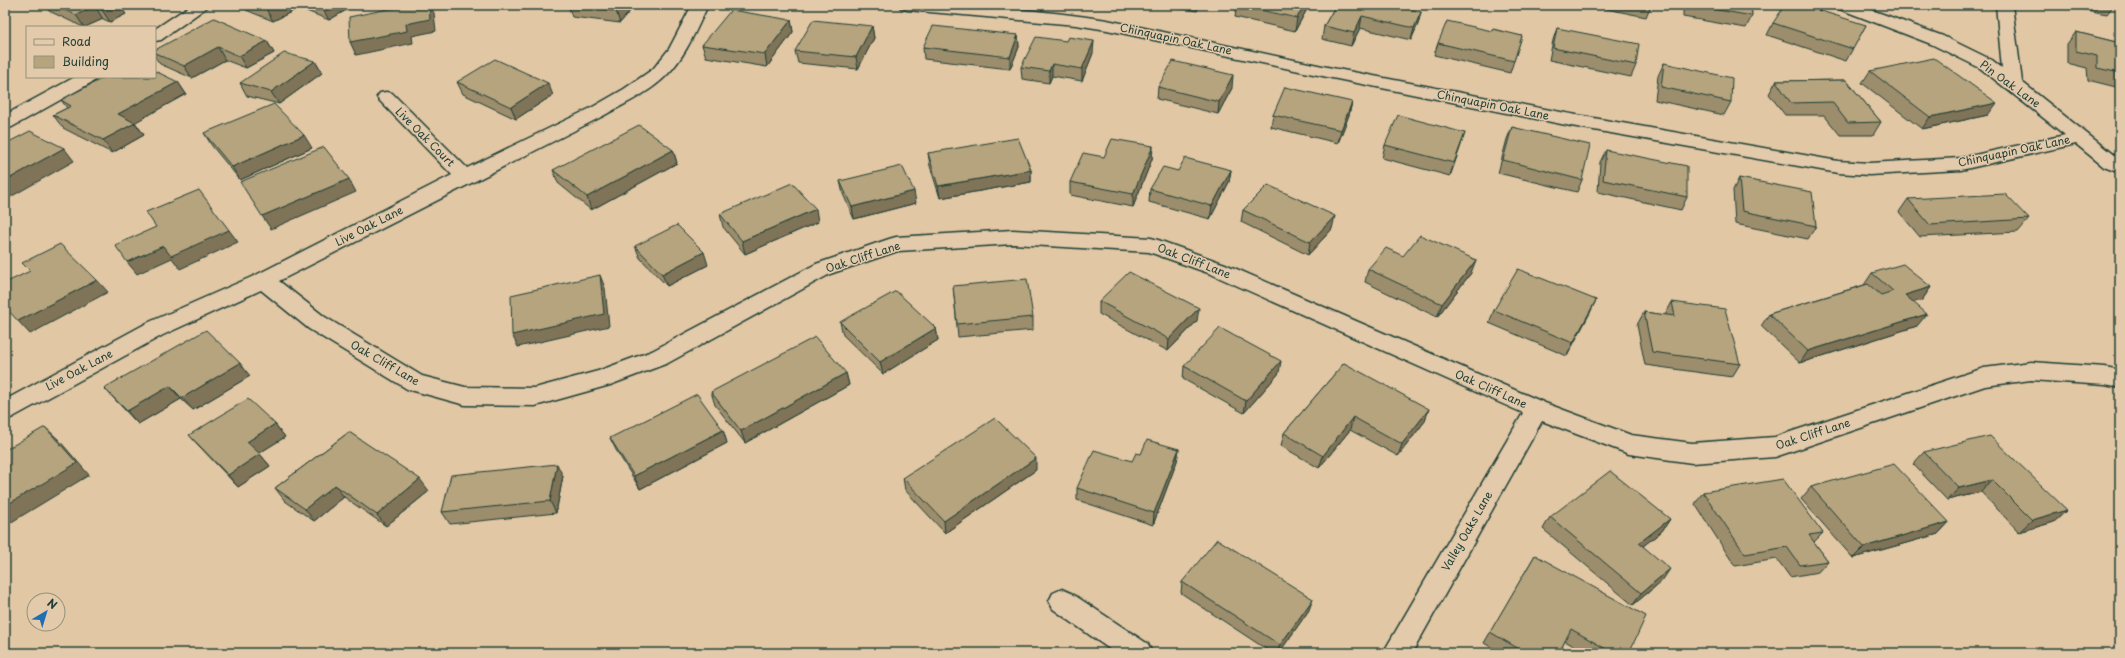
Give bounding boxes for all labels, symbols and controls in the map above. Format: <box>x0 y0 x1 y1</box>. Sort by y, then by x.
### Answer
street label: Chinquapin Oak Lane <box>1118 18 1234 59</box>
legend <box>26 26 156 78</box>
text: Road <box>62 32 91 50</box>
text: Building <box>62 52 109 70</box>
street label: Pin Oak Lane <box>1976 56 2044 112</box>
street label: Chinquapin Oak Lane <box>1435 85 1551 124</box>
street label: Live Oak Court <box>392 103 459 171</box>
street label: Chinquapin Oak Lane <box>1956 130 2072 171</box>
street label: Live Oak Lane <box>332 201 406 250</box>
street label: Oak Cliff Lane <box>823 236 902 277</box>
street label: Oak Cliff Lane <box>1155 239 1233 282</box>
street label: Oak Cliff Lane <box>347 336 423 389</box>
street label: Live Oak Lane <box>42 344 116 394</box>
street label: Oak Cliff Lane <box>1452 365 1530 412</box>
street label: Oak Cliff Lane <box>1773 413 1852 454</box>
street label: Valley Oaks Lane <box>1437 488 1496 574</box>
north arrow <box>26 592 66 632</box>
text: N <box>44 594 61 613</box>

